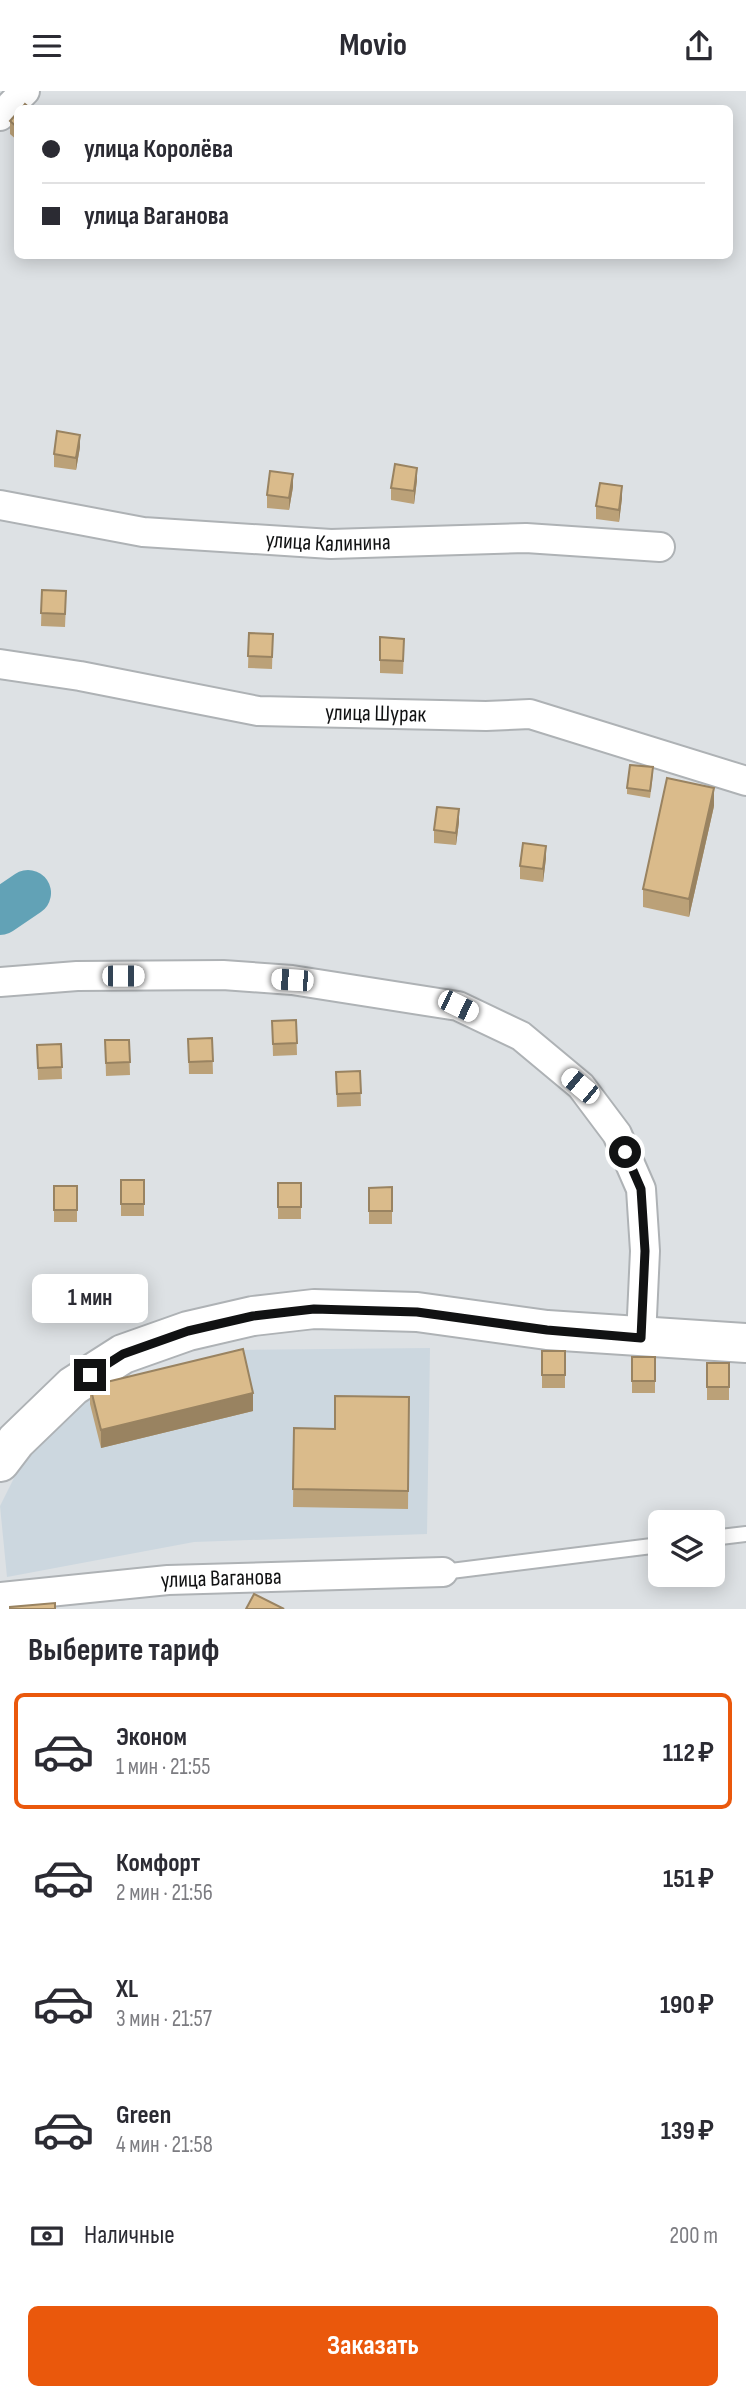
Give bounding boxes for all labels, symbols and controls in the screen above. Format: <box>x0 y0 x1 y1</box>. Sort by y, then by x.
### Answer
text: Movio <box>339 26 407 65</box>
icon: menu <box>28 27 66 65</box>
icon: share <box>680 27 718 65</box>
text: улица Королёва <box>84 134 233 165</box>
text: улица Ваганова <box>84 201 229 232</box>
street label: улица Калинина <box>265 526 391 558</box>
street label: улица Шурак <box>325 698 427 729</box>
car <box>103 966 145 987</box>
car <box>271 968 314 992</box>
car <box>435 987 482 1025</box>
car <box>558 1064 603 1108</box>
route start <box>609 1136 641 1168</box>
callout: 1 мин <box>32 1273 148 1323</box>
text: 1 мин <box>68 1284 112 1312</box>
route end <box>74 1359 106 1391</box>
map controls <box>648 1510 725 1587</box>
button: layers <box>648 1510 725 1587</box>
street label: улица Ваганова <box>159 1563 282 1595</box>
text: Выберите тариф <box>28 1631 219 1670</box>
icon: car <box>32 1720 95 1783</box>
text: Эконом <box>116 1722 187 1753</box>
text: 112 ₽ <box>663 1738 714 1769</box>
text: 1 мин · 21:55 <box>116 1753 210 1781</box>
icon: car <box>32 1846 95 1909</box>
text: Комфорт <box>116 1848 200 1879</box>
text: 151 ₽ <box>663 1864 714 1895</box>
text: 2 мин · 21:56 <box>116 1879 213 1907</box>
icon: car <box>32 1972 95 2035</box>
text: XL <box>116 1974 138 2005</box>
text: 190 ₽ <box>660 1990 714 2021</box>
text: 3 мин · 21:57 <box>116 2005 212 2033</box>
icon: car <box>32 2098 95 2161</box>
text: Green <box>116 2100 171 2131</box>
text: 139 ₽ <box>661 2116 714 2147</box>
text: 4 мин · 21:58 <box>116 2131 213 2159</box>
icon: cash <box>28 2217 66 2255</box>
text: Наличные <box>84 2220 175 2251</box>
text: 200 m <box>670 2222 718 2250</box>
button: Заказать <box>28 2306 718 2386</box>

